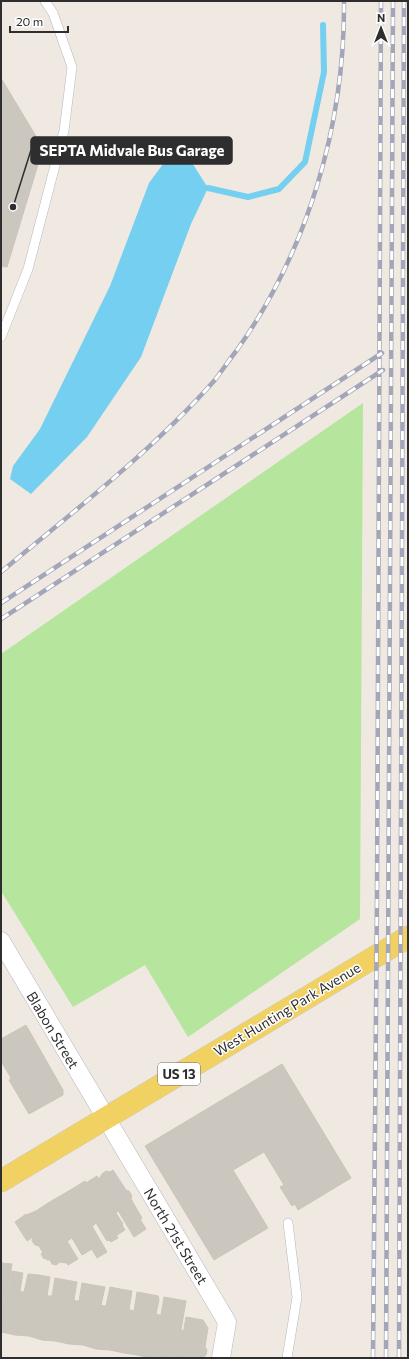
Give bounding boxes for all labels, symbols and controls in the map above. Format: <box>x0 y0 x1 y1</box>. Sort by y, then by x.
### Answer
scale bar <box>10 8 68 34</box>
north arrow <box>361 8 401 48</box>
text: N <box>377 11 385 24</box>
text: 20 m <box>16 14 43 28</box>
callout: SEPTA Midvale Bus Garage <box>31 137 232 164</box>
text: SEPTA Midvale Bus Garage <box>39 141 225 159</box>
street label: West Hunting Park Avenue <box>211 958 363 1060</box>
street label: Blabon Street <box>23 988 83 1072</box>
road number: US 13 <box>158 1063 200 1085</box>
street label: North 21st Street <box>141 1185 211 1287</box>

